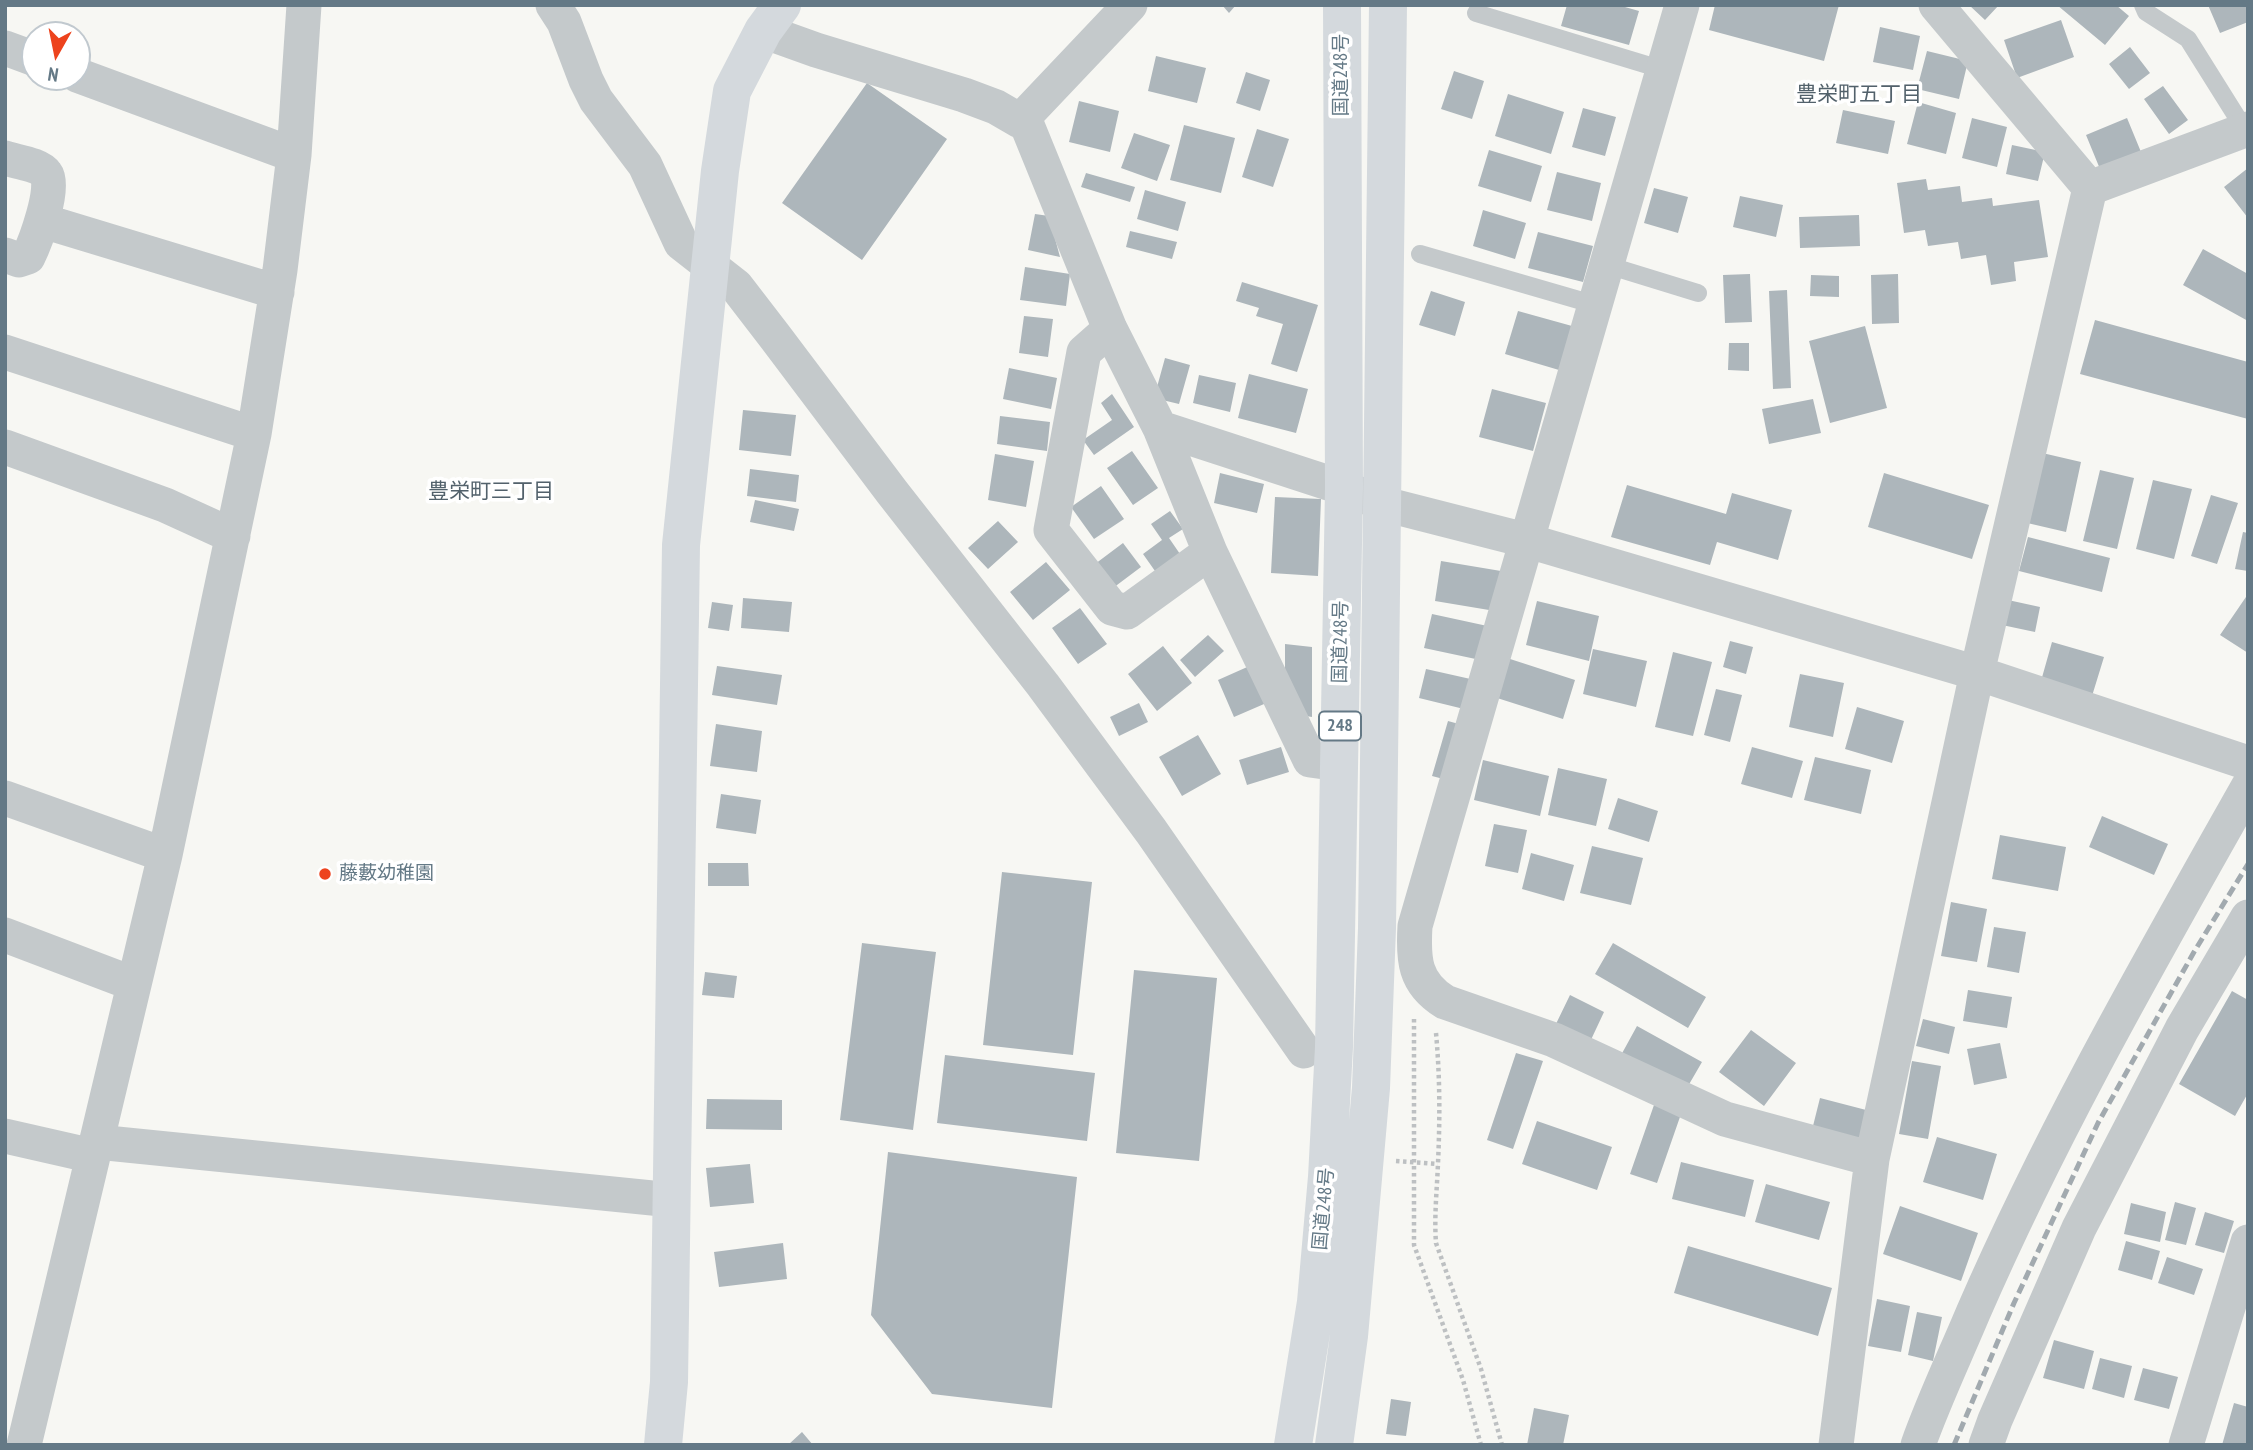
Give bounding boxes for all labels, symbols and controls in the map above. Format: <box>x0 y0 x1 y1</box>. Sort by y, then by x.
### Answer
north arrow <box>21 21 91 91</box>
street label: 国道248号 <box>1331 34 1353 116</box>
text: N <box>46 62 60 87</box>
district label: 豊栄町五丁目 <box>1796 82 1922 108</box>
district label: 豊栄町三丁目 <box>428 479 554 505</box>
street label: 国道248号 <box>1329 600 1353 684</box>
road number: 248 <box>1319 712 1361 740</box>
place label: 藤藪幼稚園 <box>339 863 434 885</box>
marker: 藤藪幼稚園 <box>317 866 333 882</box>
street label: 国道248号 <box>1309 1167 1339 1251</box>

